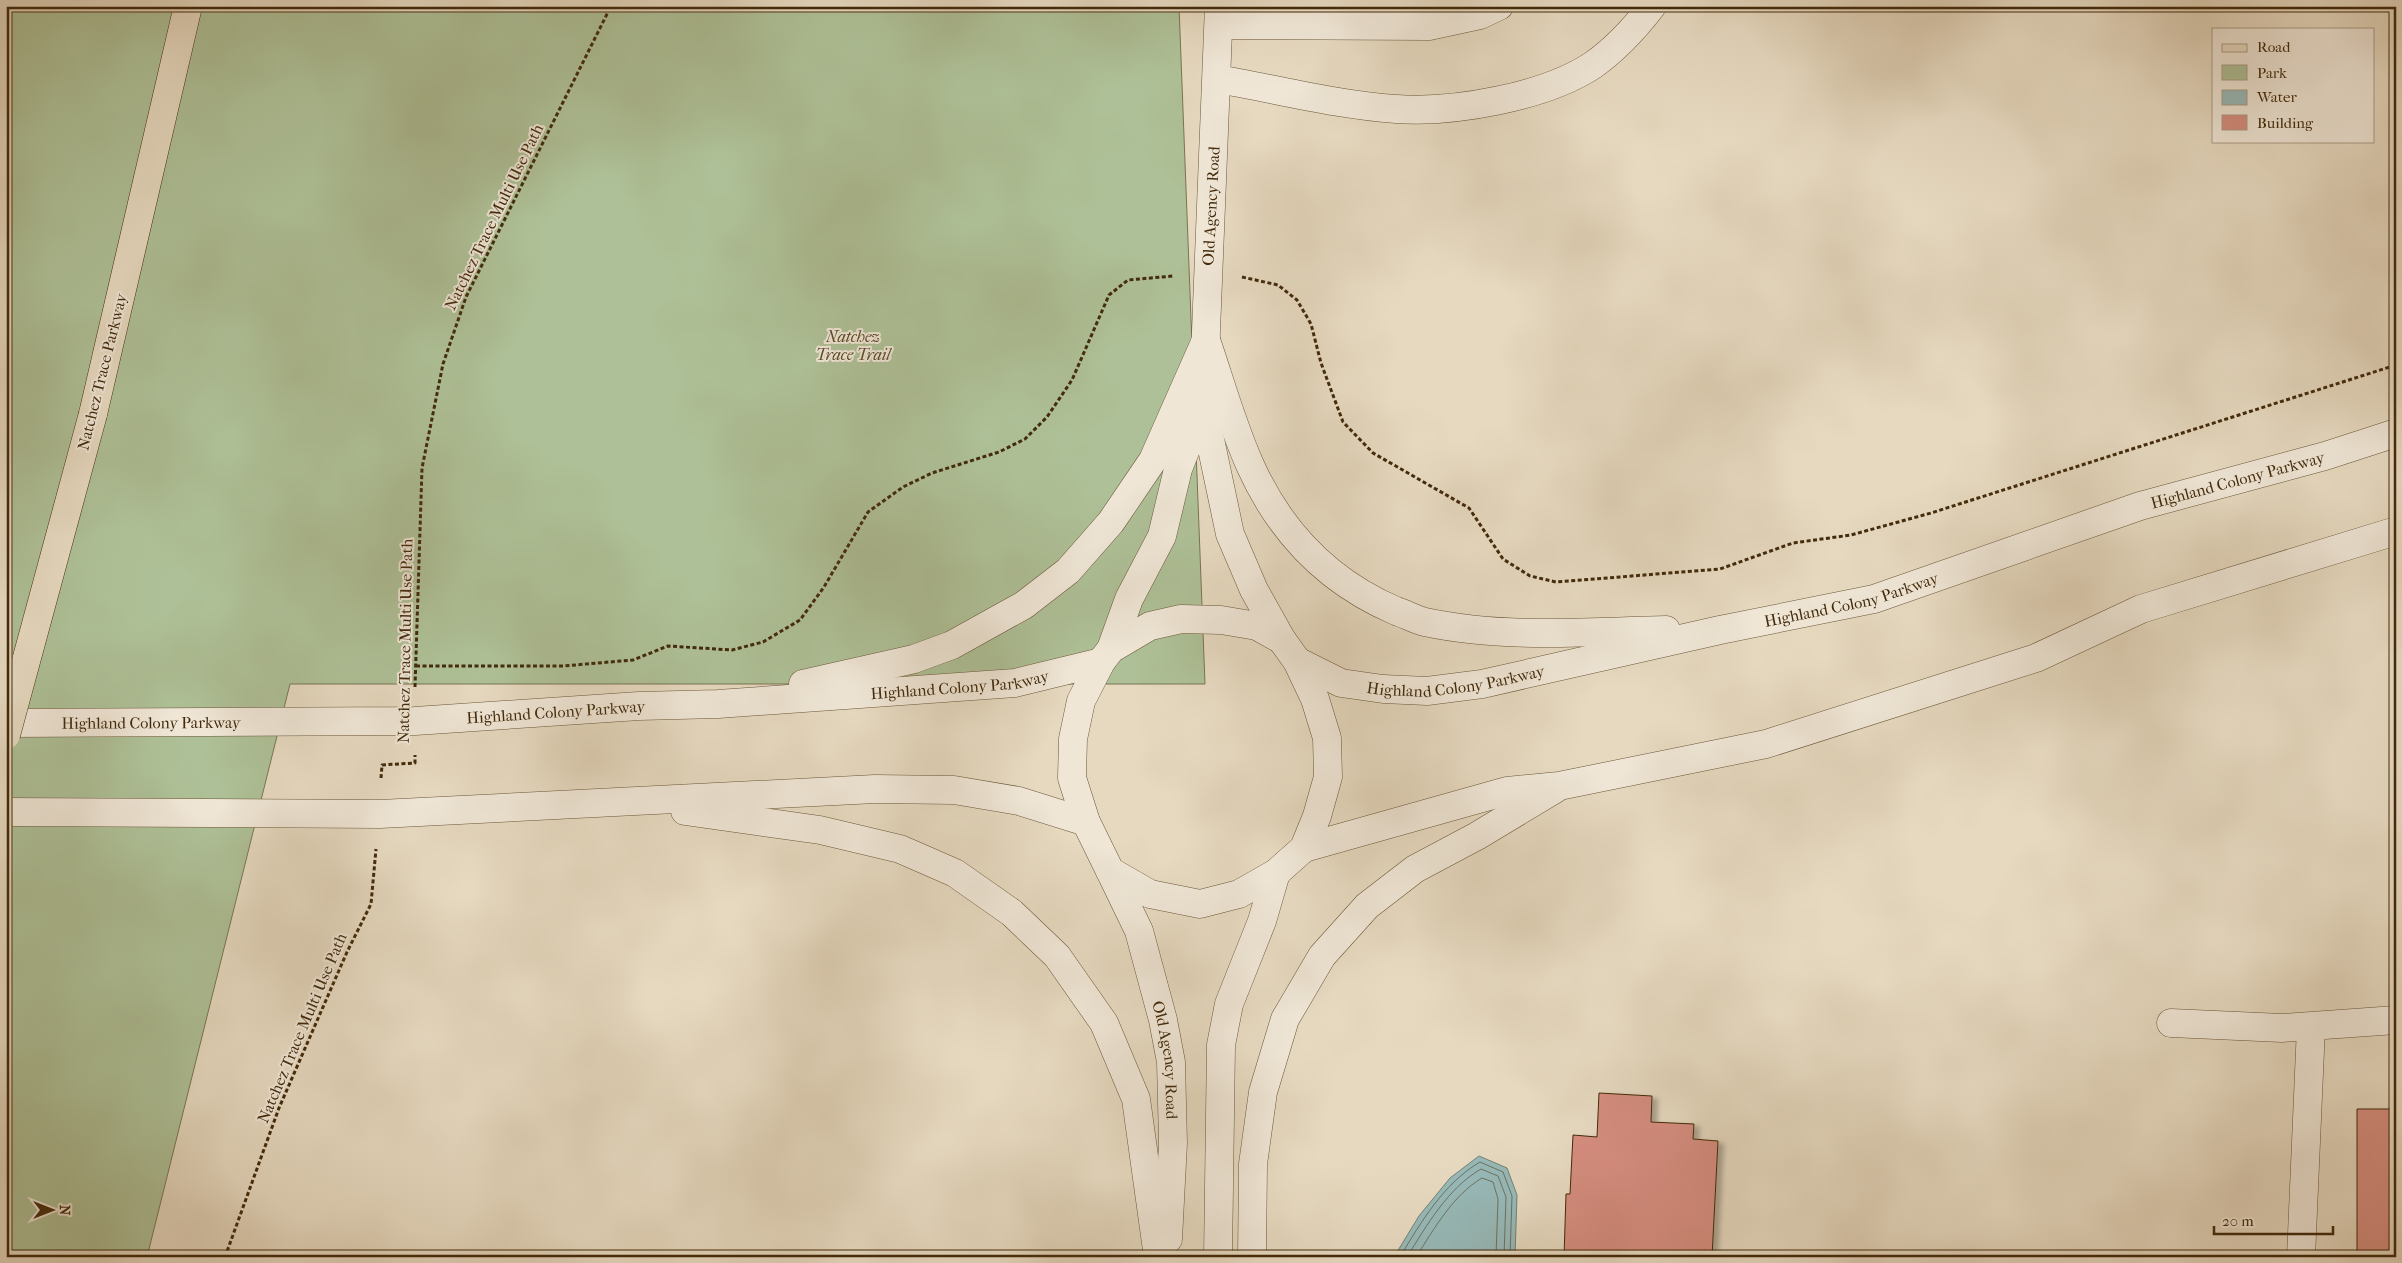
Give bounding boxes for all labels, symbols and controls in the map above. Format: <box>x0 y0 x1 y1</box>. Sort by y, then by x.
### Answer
legend <box>2212 28 2374 142</box>
text: Road <box>2257 38 2291 56</box>
text: Park <box>2257 64 2287 82</box>
text: Water <box>2256 88 2297 106</box>
text: Building <box>2257 114 2314 132</box>
street label: Natchez Trace Multi Use Path <box>441 121 547 313</box>
street label: Old Agency Road <box>1198 145 1224 266</box>
street label: Natchez Trace Parkway <box>73 291 131 452</box>
park label: Natchez Trace Trail <box>816 327 892 364</box>
street label: Highland Colony Parkway <box>2149 447 2327 512</box>
street label: Natchez Trace Multi Use Path <box>394 539 416 743</box>
street label: Highland Colony Parkway <box>1762 568 1941 630</box>
street label: Highland Colony Parkway <box>1366 661 1546 701</box>
street label: Highland Colony Parkway <box>870 666 1051 703</box>
street label: Highland Colony Parkway <box>466 696 646 727</box>
street label: Highland Colony Parkway <box>61 712 241 732</box>
street label: Natchez Trace Multi Use Path <box>253 930 351 1126</box>
street label: Old Agency Road <box>1149 998 1182 1120</box>
north arrow <box>28 1186 78 1236</box>
scale bar <box>2214 1203 2333 1235</box>
text: N <box>56 1205 73 1216</box>
text: 20 m <box>2222 1212 2254 1230</box>

